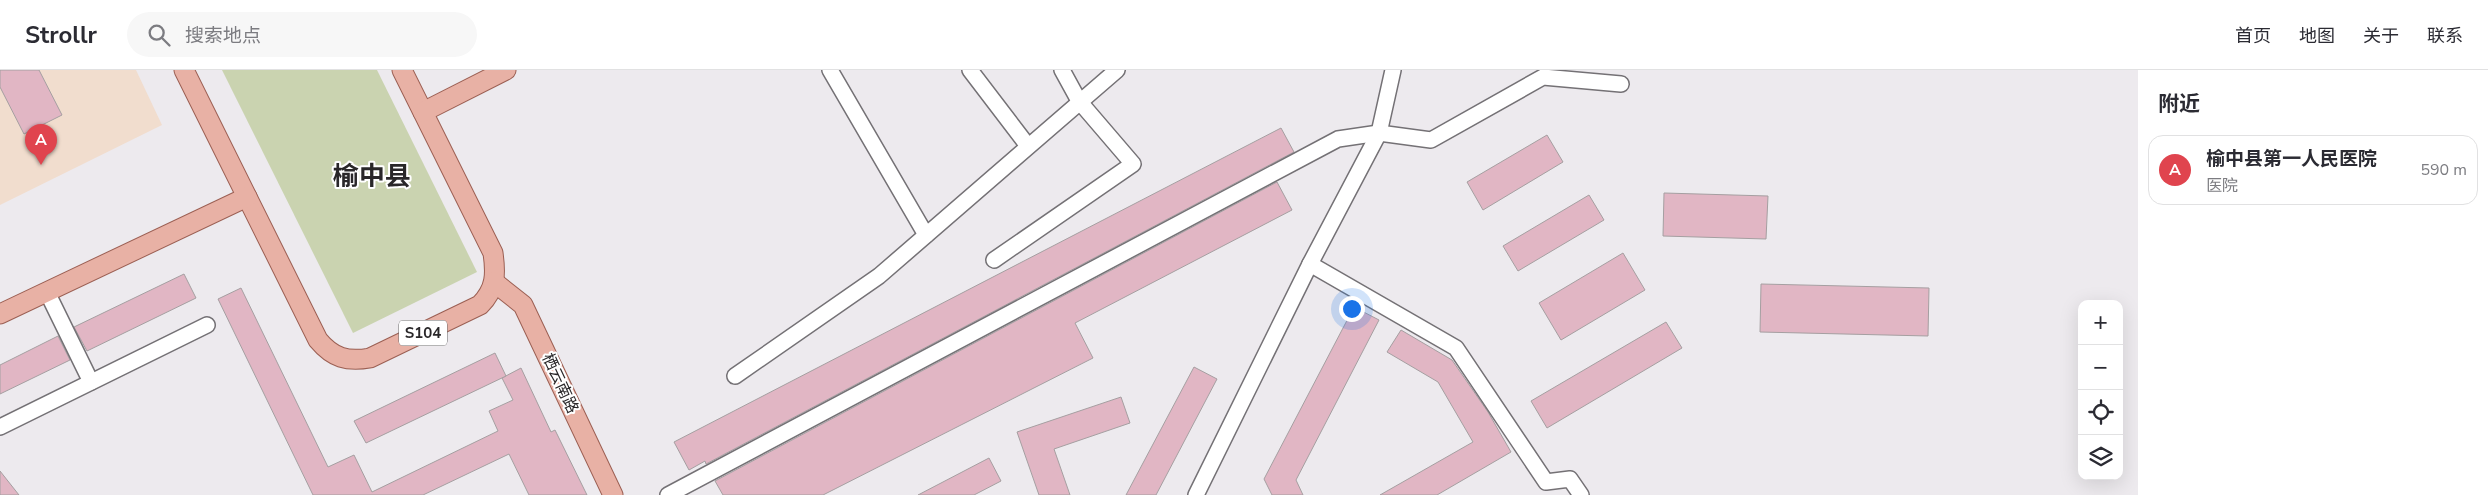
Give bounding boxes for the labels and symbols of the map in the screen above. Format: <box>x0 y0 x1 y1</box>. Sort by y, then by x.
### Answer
pin: A <box>25 124 57 165</box>
district label: 榆中县 <box>333 159 411 194</box>
your location <box>1339 296 1365 322</box>
road number: S104 <box>399 320 447 346</box>
street label: 栖云南路 <box>537 350 584 417</box>

